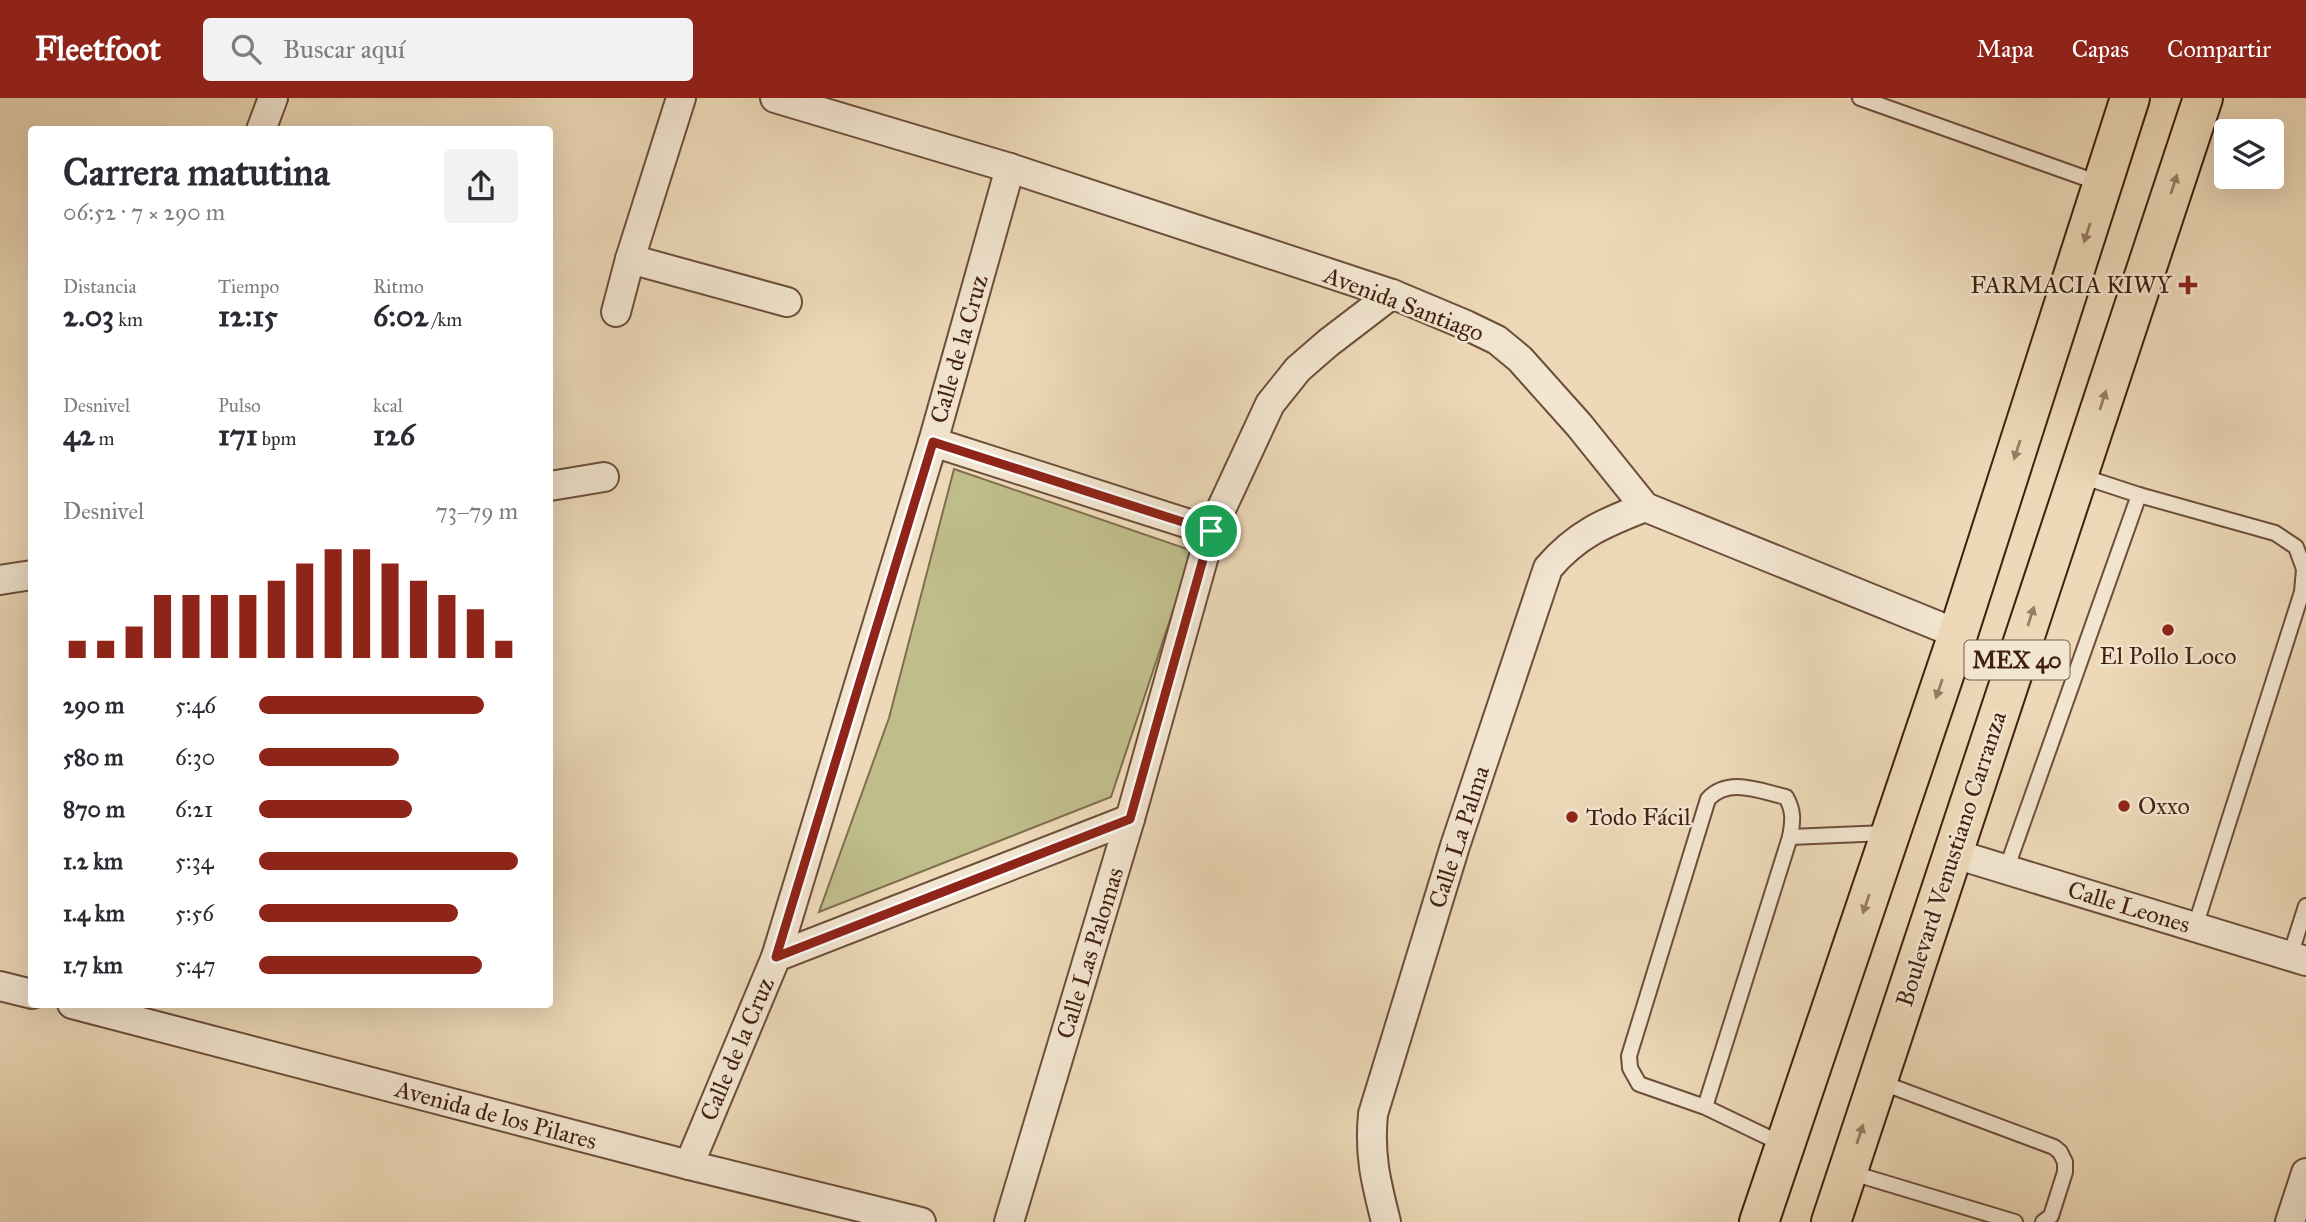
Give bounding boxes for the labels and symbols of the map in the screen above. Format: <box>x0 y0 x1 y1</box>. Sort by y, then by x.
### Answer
one-way arrow <box>2169 173 2180 194</box>
one-way arrow <box>2081 223 2091 244</box>
street label: Avenida Santiago <box>1319 259 1488 348</box>
place label: FARMACIA KIWY <box>1970 270 2173 300</box>
street label: Calle de la Cruz <box>924 271 994 427</box>
marker: FARMACIA KIWY <box>2178 275 2198 295</box>
one-way arrow <box>2098 389 2109 410</box>
one-way arrow <box>2012 439 2022 460</box>
pin <box>1181 501 1241 561</box>
one-way arrow <box>2026 605 2037 626</box>
marker: El Pollo Loco <box>2160 622 2176 638</box>
road number: MEX 40 <box>1965 640 2070 680</box>
place label: El Pollo Loco <box>2100 641 2236 671</box>
one-way arrow <box>1933 679 1944 700</box>
street label: Boulevard Venustiano Carranza <box>1889 707 2013 1010</box>
street label: Calle La Palma <box>1422 761 1496 912</box>
place label: Oxxo <box>2138 791 2190 821</box>
marker: Oxxo <box>2116 798 2132 814</box>
place label: Todo Fácil <box>1586 802 1691 832</box>
marker: Todo Fácil <box>1564 809 1580 825</box>
street label: Calle Las Palomas <box>1050 864 1130 1042</box>
street label: Calle Leones <box>2064 874 2194 940</box>
one-way arrow <box>1860 894 1871 915</box>
street label: Calle de la Cruz <box>693 973 781 1125</box>
street label: Avenida de los Pilares <box>391 1073 600 1156</box>
one-way arrow <box>1855 1123 1866 1144</box>

